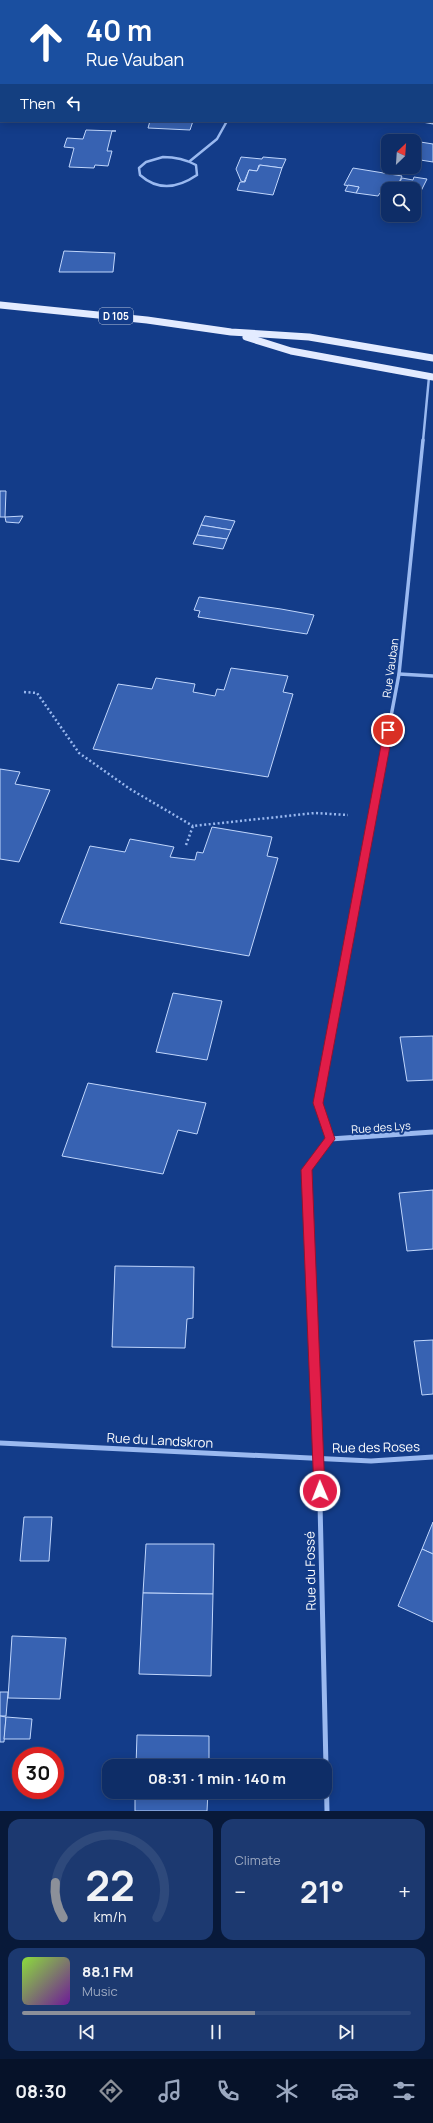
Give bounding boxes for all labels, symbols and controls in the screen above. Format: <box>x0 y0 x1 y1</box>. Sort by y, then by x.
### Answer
text: 40 m <box>86 11 152 49</box>
icon: ahead <box>20 16 72 68</box>
text: Rue Vauban <box>86 47 184 71</box>
icon: left <box>63 92 85 114</box>
text: Then <box>20 93 55 114</box>
north arrow <box>381 134 421 174</box>
map controls <box>381 134 421 222</box>
button: search <box>381 182 421 222</box>
road number: D 105 <box>99 308 133 324</box>
street label: Rue Vauban <box>378 637 402 699</box>
pin <box>371 713 405 747</box>
icon: arrive <box>377 719 399 741</box>
street label: Rue des Lys <box>351 1117 412 1137</box>
street label: Rue du Landskron <box>106 1428 214 1452</box>
street label: Rue des Roses <box>332 1437 420 1457</box>
position arrow <box>299 1470 341 1512</box>
street label: Rue du Fossé <box>300 1531 320 1611</box>
speed limit sign: 30 <box>12 1747 64 1799</box>
text: 08:31 · 1 min · 140 m <box>148 1768 286 1789</box>
text: Climate <box>235 1851 281 1869</box>
text: 22 <box>85 1856 135 1912</box>
text: 21° <box>300 1871 345 1912</box>
text: − <box>235 1877 246 1907</box>
text: + <box>398 1877 411 1907</box>
text: km/h <box>94 1906 127 1925</box>
text: 88.1 FM <box>82 1961 133 1982</box>
text: Music <box>82 1982 118 2000</box>
icon: previous <box>76 2021 98 2043</box>
icon: pause <box>205 2021 227 2043</box>
icon: next <box>335 2021 357 2043</box>
icon: directions <box>97 2077 125 2105</box>
icon: music <box>156 2077 184 2105</box>
icon: phone <box>214 2077 242 2105</box>
icon: climate <box>273 2077 301 2105</box>
icon: car <box>331 2077 359 2105</box>
icon: filters <box>390 2077 418 2105</box>
text: 08:30 <box>15 2079 67 2103</box>

